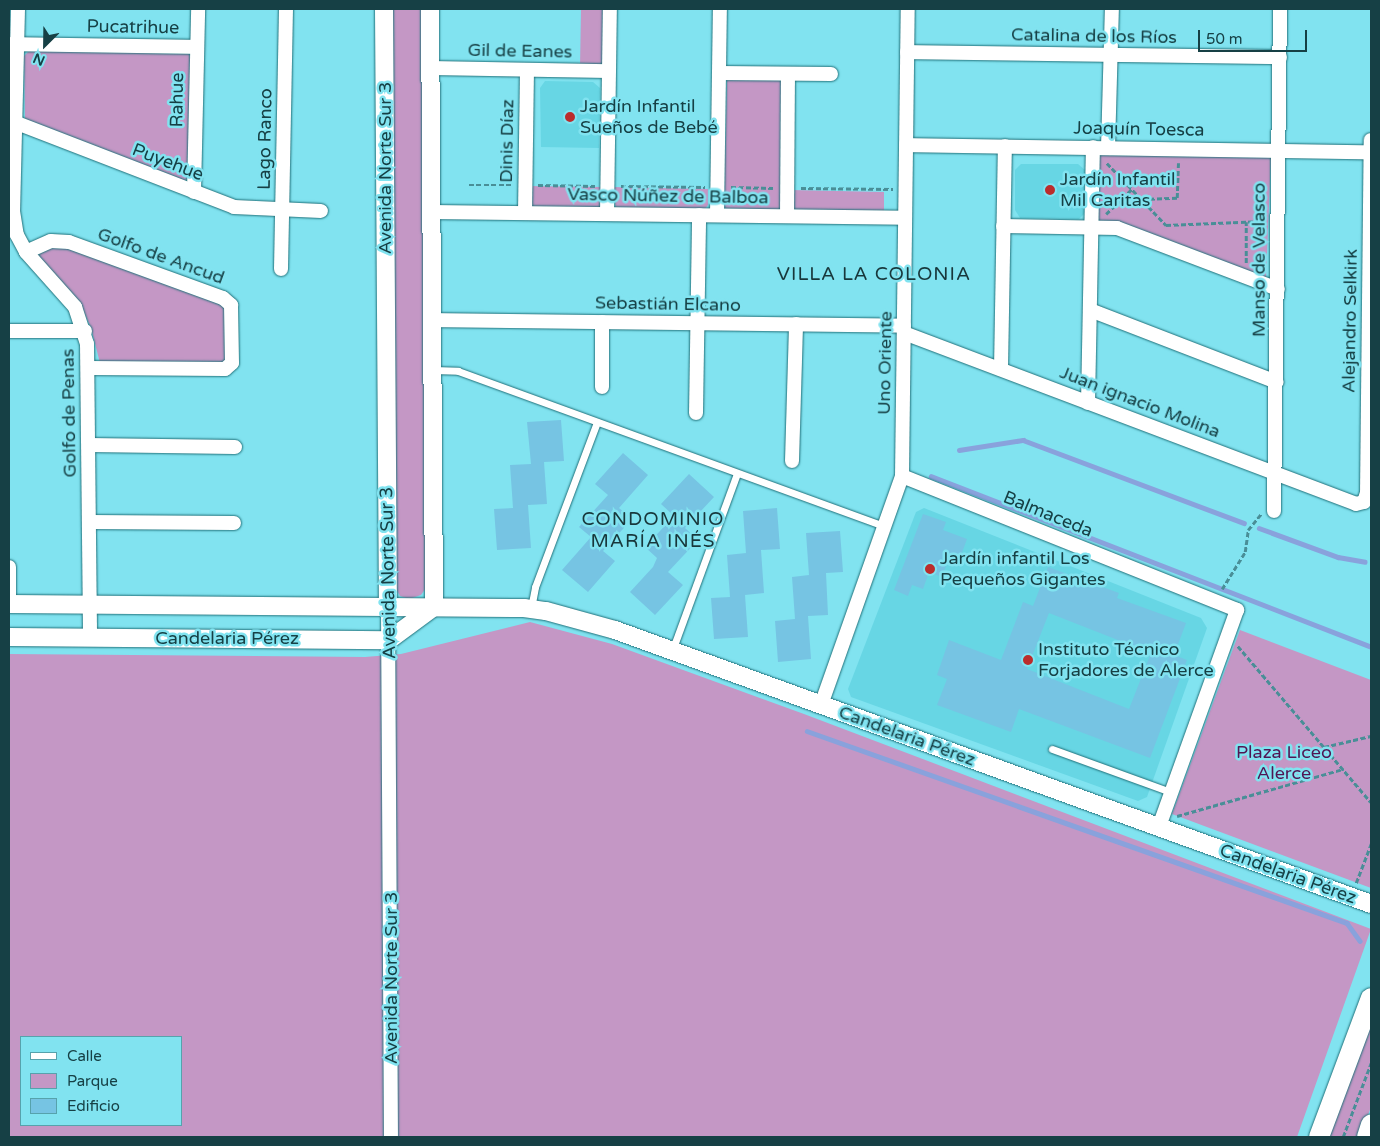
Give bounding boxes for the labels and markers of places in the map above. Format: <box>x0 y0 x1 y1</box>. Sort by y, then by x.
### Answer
place label: Jardín Infantil Sueños de Bebé <box>580 96 718 138</box>
marker: Jardín Infantil Sueños de Bebé <box>564 111 576 123</box>
place label: Jardín Infantil Mil Caritas <box>1060 169 1176 212</box>
marker: Jardín Infantil Mil Caritas <box>1044 184 1056 196</box>
place label: Jardín infantil Los Pequeños Gigantes <box>940 548 1106 590</box>
marker: Jardín infantil Los Pequeños Gigantes <box>924 563 936 575</box>
place label: Instituto Técnico Forjadores de Alerce <box>1038 639 1214 682</box>
marker: Instituto Técnico Forjadores de Alerce <box>1022 654 1034 666</box>

